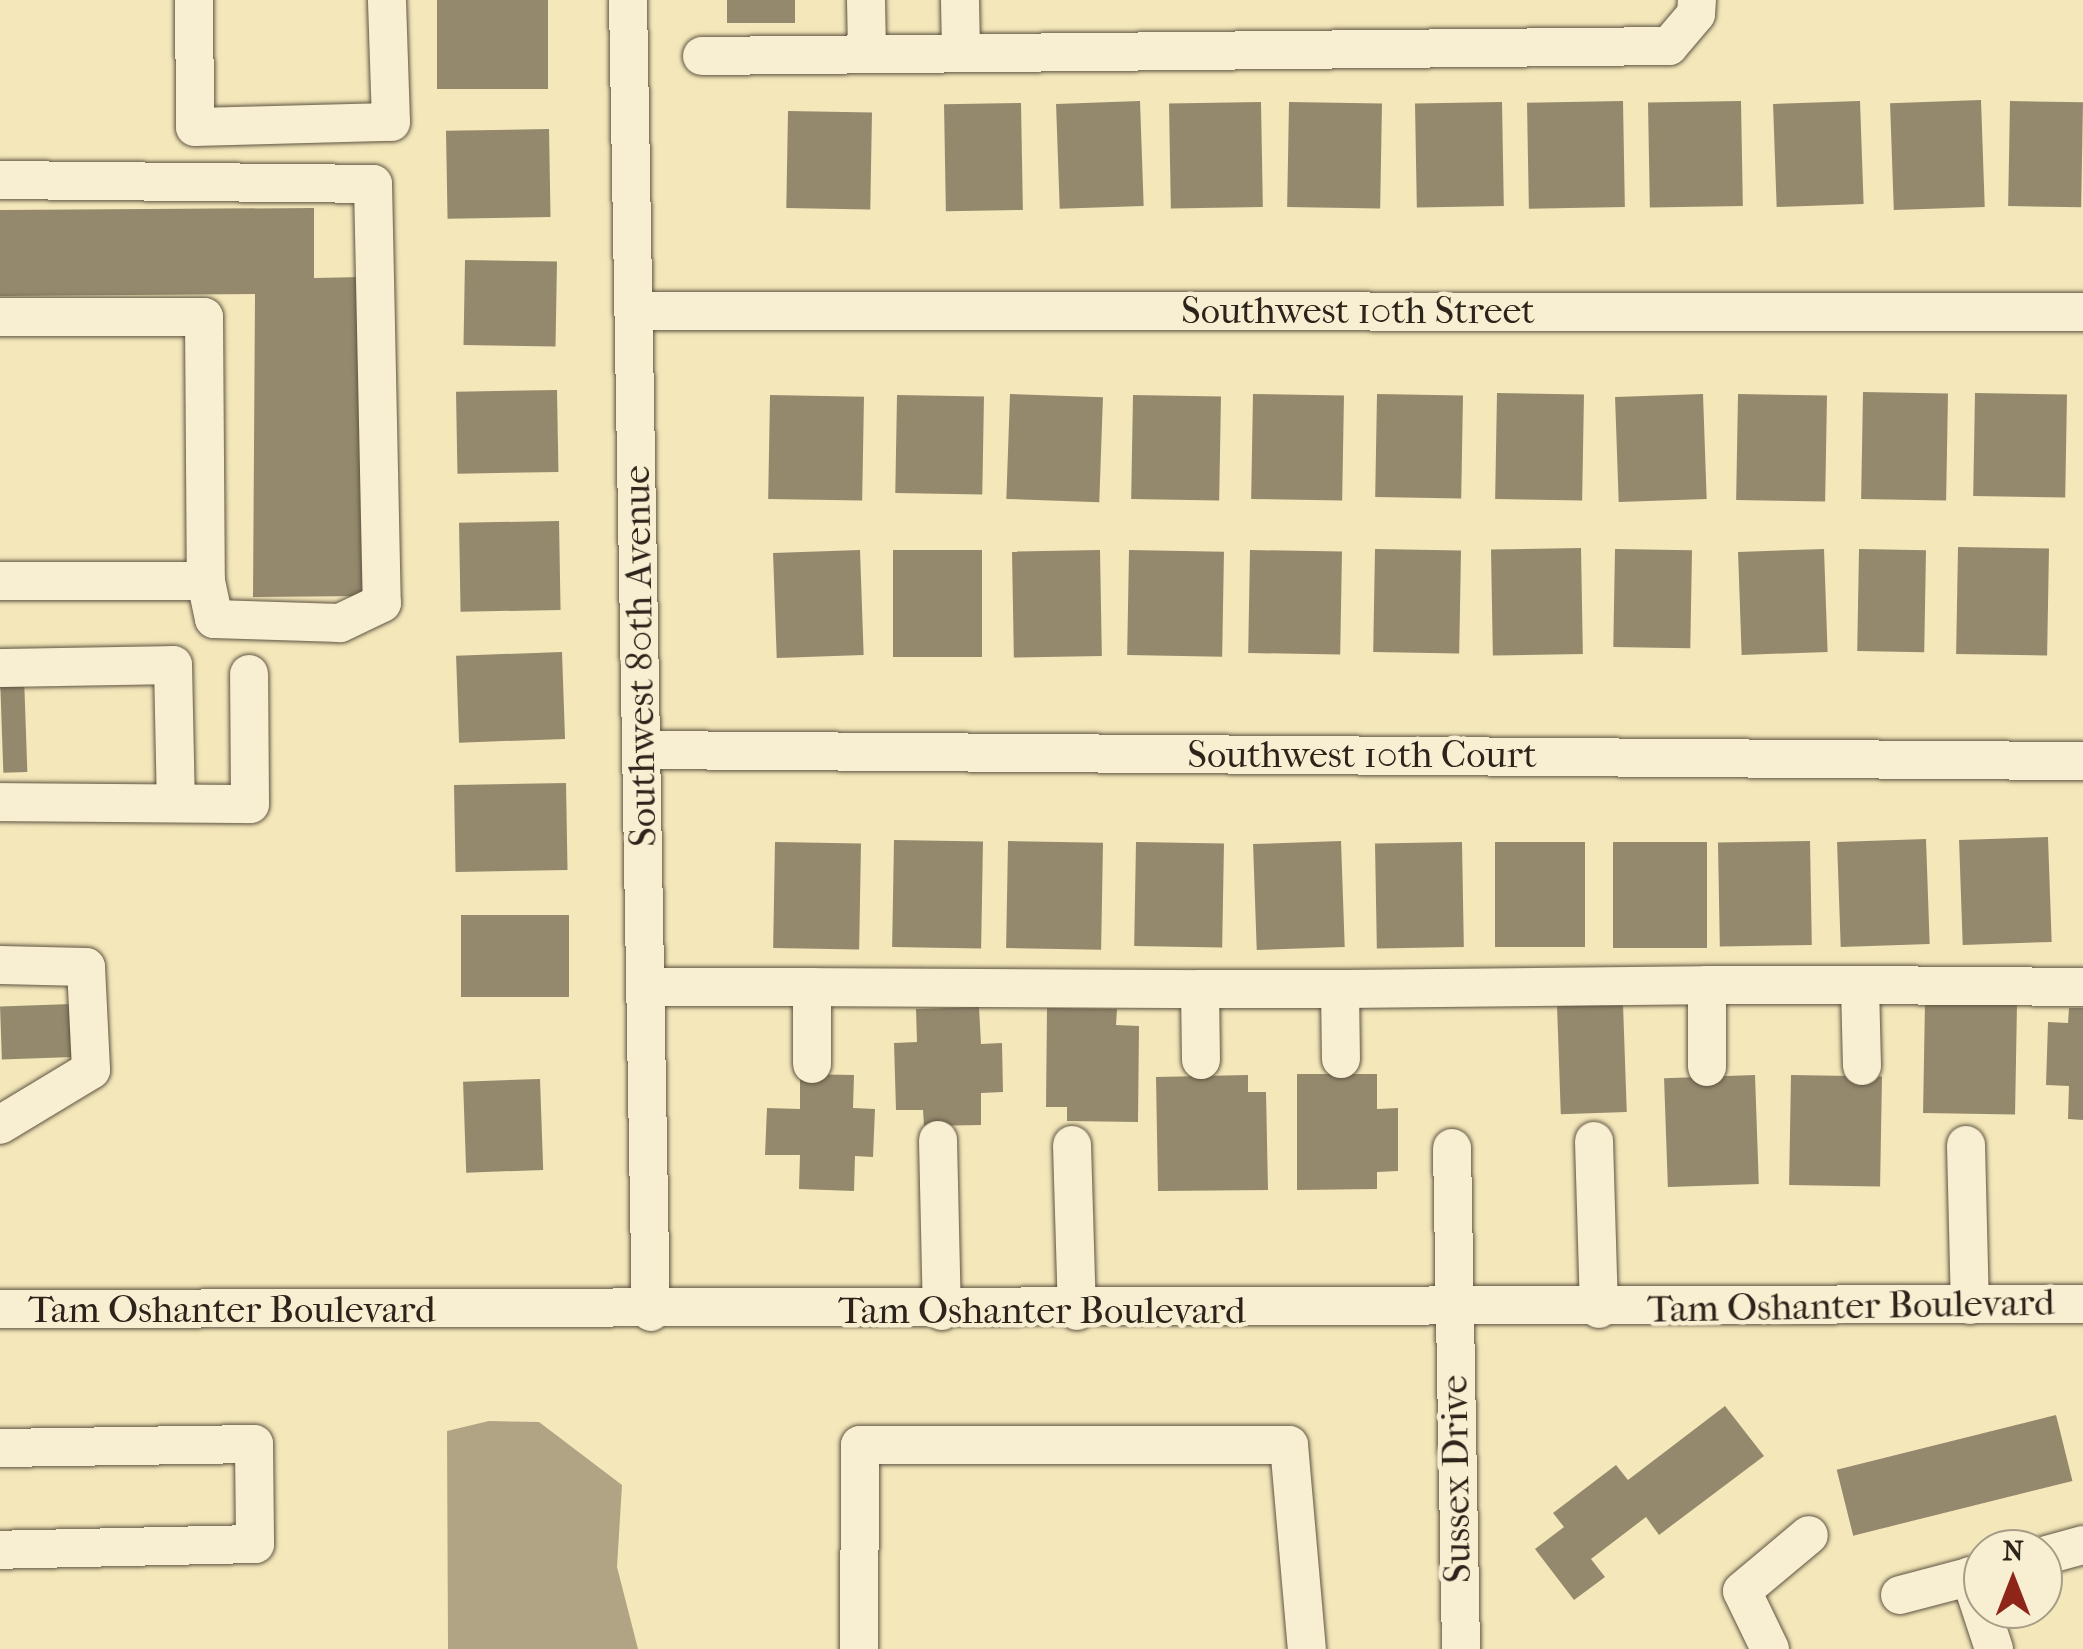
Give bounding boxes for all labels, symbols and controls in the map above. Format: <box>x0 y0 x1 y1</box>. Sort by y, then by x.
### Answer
street label: Southwest 10th Street <box>1181 288 1535 334</box>
street label: Southwest 80th Avenue <box>614 465 666 847</box>
street label: Southwest 10th Court <box>1187 732 1537 778</box>
street label: Tam Oshanter Boulevard <box>1647 1280 2055 1332</box>
street label: Tam Oshanter Boulevard <box>28 1287 436 1333</box>
street label: Tam Oshanter Boulevard <box>838 1288 1246 1334</box>
street label: Sussex Drive <box>1431 1374 1481 1584</box>
north arrow <box>1963 1529 2063 1629</box>
text: N <box>2002 1534 2024 1567</box>

